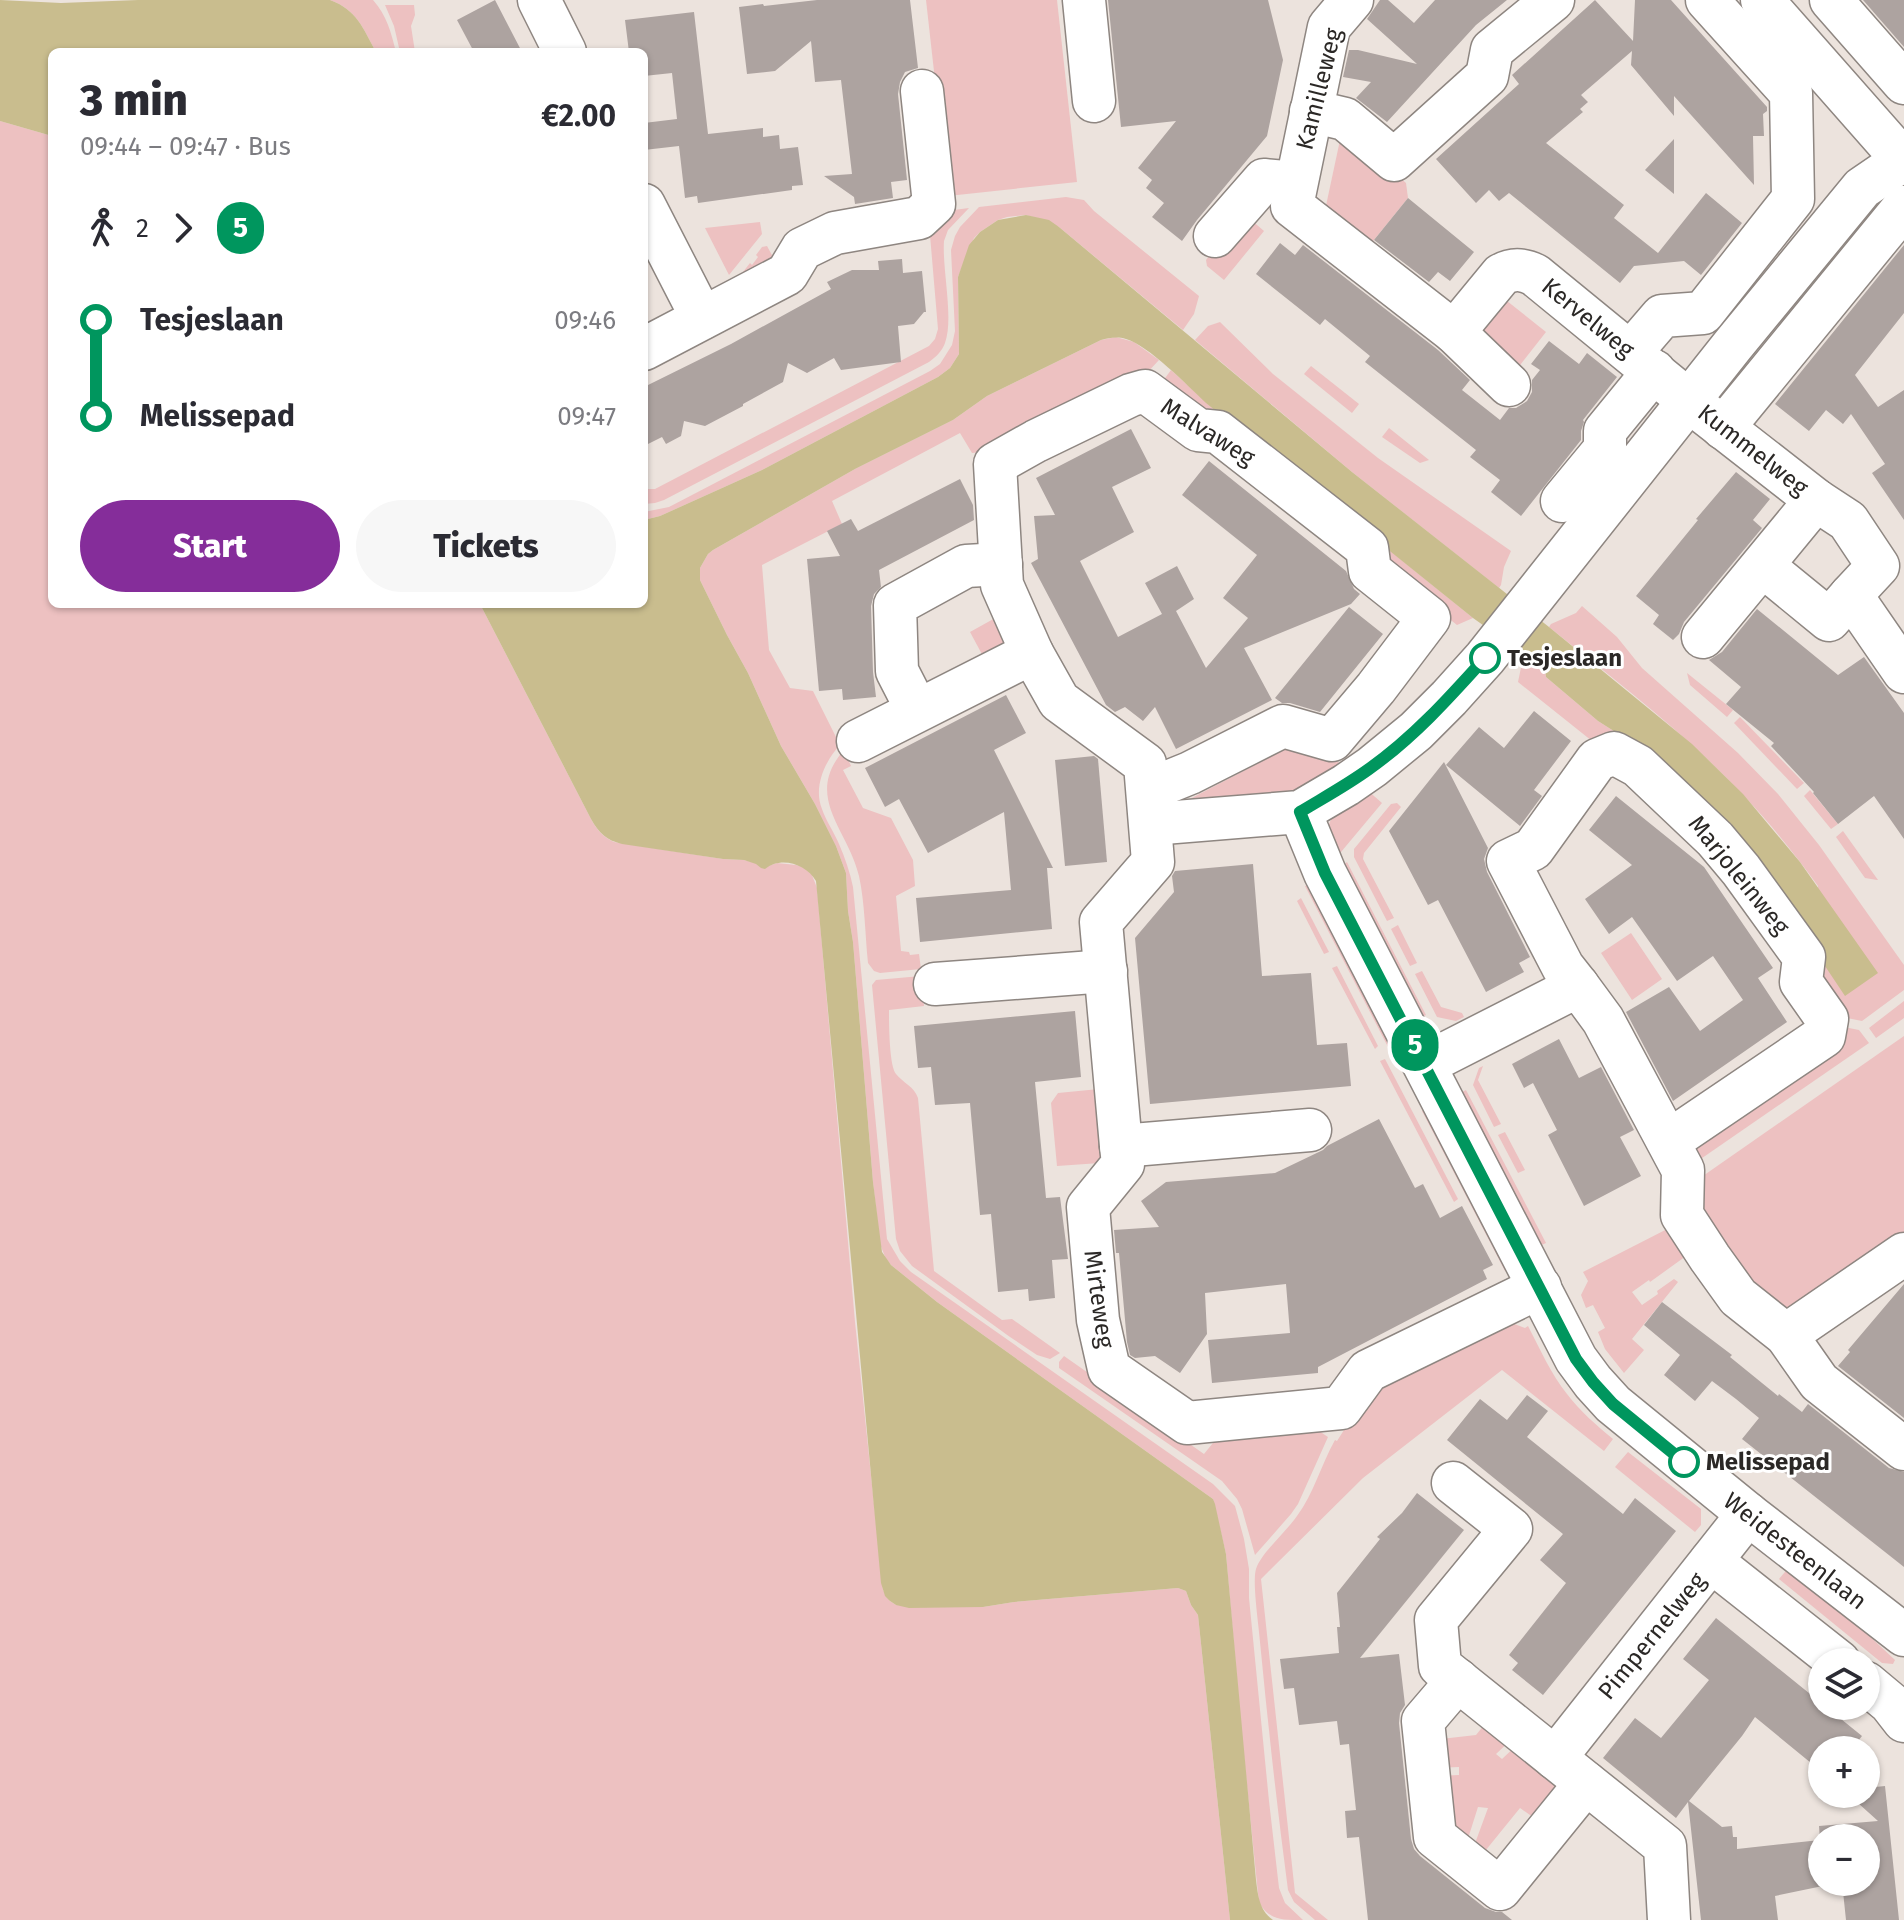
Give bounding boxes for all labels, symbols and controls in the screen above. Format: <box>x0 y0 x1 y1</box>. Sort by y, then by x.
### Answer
street label: Kamilleweg <box>1290 25 1348 153</box>
text: 3 min <box>80 74 188 127</box>
text: €2.00 <box>541 98 616 134</box>
text: 09:44 – 09:47 · Bus <box>80 131 291 162</box>
icon: walk <box>80 206 124 250</box>
icon: forward <box>161 206 205 250</box>
text: 5 <box>233 211 248 244</box>
text: 2 <box>136 213 149 244</box>
street label: Kervelweg <box>1536 272 1640 364</box>
text: Tesjeslaan <box>140 302 284 338</box>
text: 09:46 <box>554 305 616 336</box>
street label: Malvaweg <box>1156 392 1261 472</box>
text: Melissepad <box>140 398 295 434</box>
street label: Kummelweg <box>1692 398 1814 502</box>
text: 09:47 <box>557 401 616 432</box>
button: Start <box>80 500 340 592</box>
button: Tickets <box>356 500 616 592</box>
marker: Tesjeslaan <box>1470 643 1500 673</box>
place label: Tesjeslaan <box>1507 644 1622 672</box>
street label: Marjoleinweg <box>1682 810 1796 941</box>
line badge: 5 <box>1389 1019 1441 1071</box>
text: 5 <box>1407 1028 1423 1061</box>
street label: Mirteweg <box>1078 1248 1120 1350</box>
marker: Melissepad <box>1669 1447 1699 1477</box>
place label: Melissepad <box>1706 1448 1830 1476</box>
street label: Weidesteenlaan <box>1718 1487 1872 1615</box>
street label: Pimpernelweg <box>1592 1567 1712 1705</box>
map controls <box>1808 1648 1880 1896</box>
button: layers <box>1808 1648 1880 1720</box>
button: + <box>1808 1736 1880 1808</box>
button: − <box>1808 1824 1880 1896</box>

